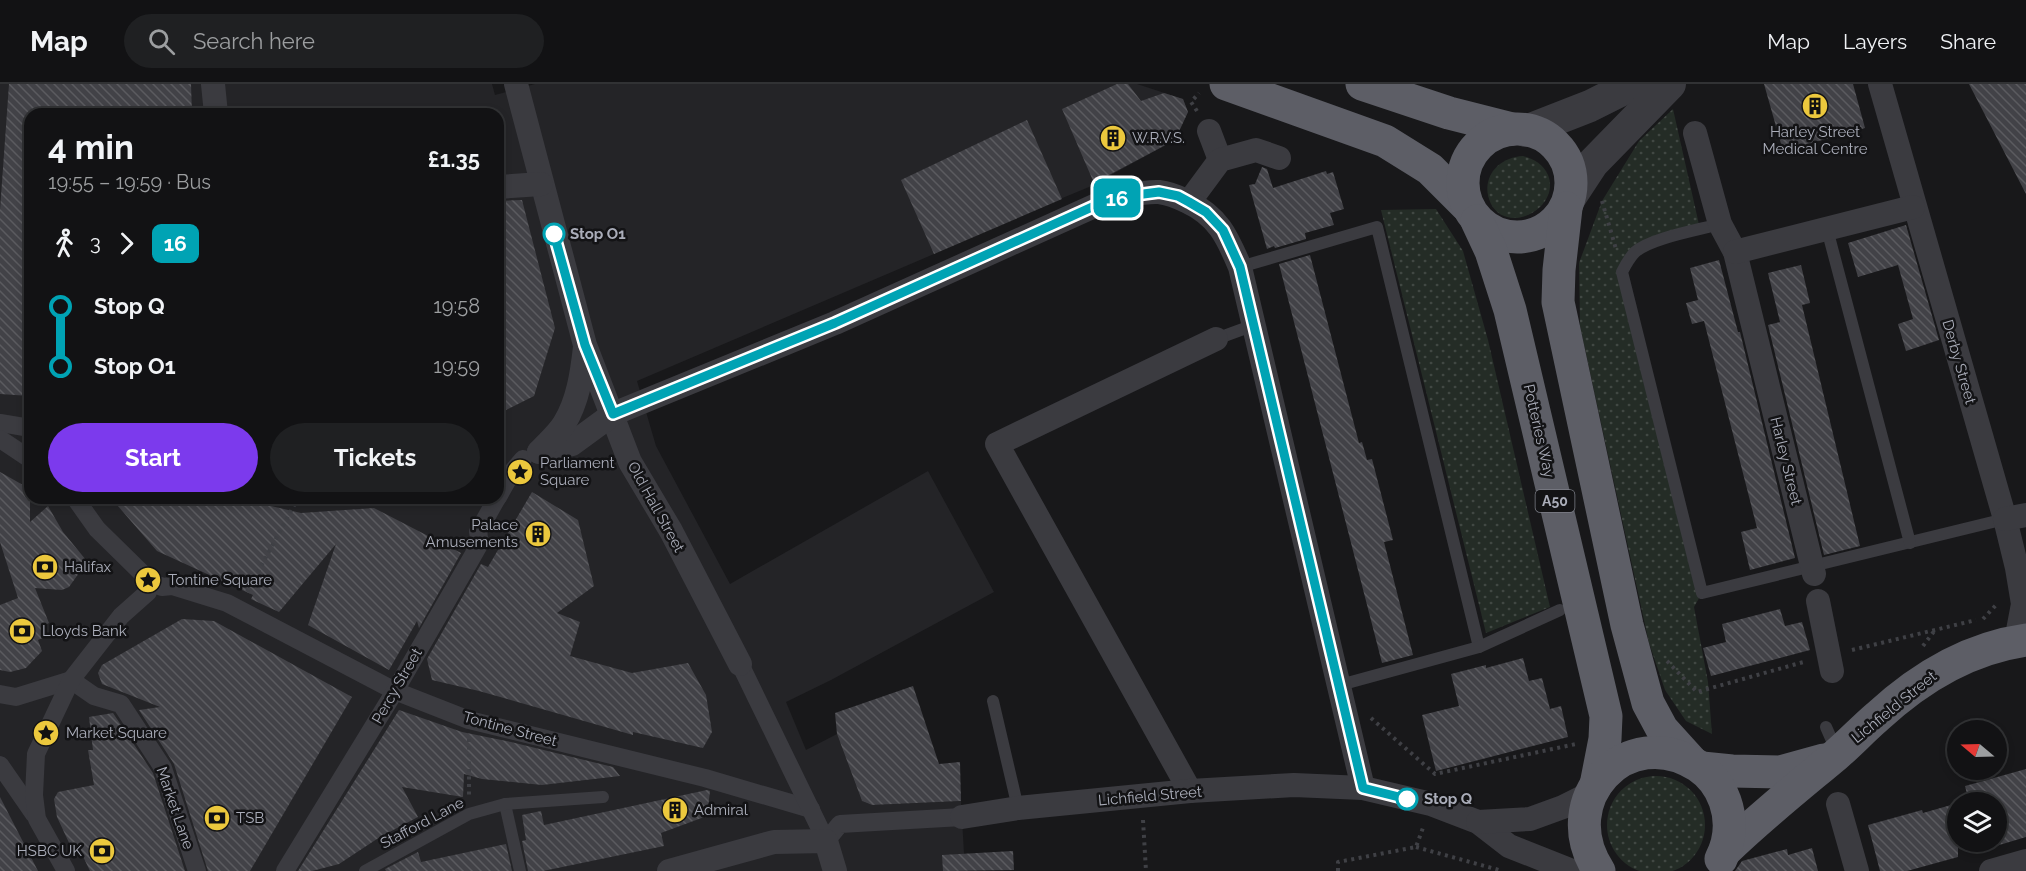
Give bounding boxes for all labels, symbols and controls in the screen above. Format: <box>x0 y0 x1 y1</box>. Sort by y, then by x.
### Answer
search box <box>124 14 544 68</box>
text: Map <box>30 25 88 58</box>
icon: search <box>145 25 178 58</box>
text: Search here <box>193 28 315 54</box>
text: Map <box>1767 29 1810 54</box>
text: Layers <box>1843 29 1907 54</box>
text: Share <box>1940 29 1996 54</box>
building icon: Harley Street Medical Centre <box>1800 91 1830 121</box>
building icon: W.R.V.S. <box>1098 123 1128 153</box>
place label: Harley Street Medical Centre <box>1763 123 1868 158</box>
text: 4 min <box>48 128 134 167</box>
place label: W.R.V.S. <box>1132 129 1185 147</box>
text: £1.35 <box>428 146 480 172</box>
text: 19:55 – 19:59 · Bus <box>48 170 211 194</box>
line badge: 16 <box>1090 178 1144 218</box>
text: 16 <box>1105 186 1129 211</box>
marker: Stop O1 <box>543 223 565 245</box>
place label: Stop O1 <box>570 225 626 243</box>
icon: walk <box>48 227 81 260</box>
icon: forward <box>110 227 143 260</box>
text: 3 <box>90 231 101 255</box>
text: 16 <box>164 231 187 256</box>
text: Stop Q <box>94 293 165 319</box>
text: 19:58 <box>433 294 480 318</box>
street label: Derby Street <box>1938 318 1980 406</box>
text: Stop O1 <box>94 353 176 379</box>
text: 19:59 <box>433 354 480 378</box>
street label: Potteries Way <box>1519 382 1559 480</box>
street label: Harley Street <box>1766 415 1806 507</box>
button: Start <box>48 423 258 492</box>
button: Tickets <box>270 423 480 492</box>
place label: Parliament Square <box>540 454 615 489</box>
place icon: Parliament Square <box>505 457 535 487</box>
street label: Old Hall Street <box>624 459 688 555</box>
road number: A50 <box>1536 490 1574 512</box>
place label: Palace Amusements <box>426 516 518 551</box>
building icon: Palace Amusements <box>523 519 553 549</box>
bank icon: Halifax <box>30 552 60 582</box>
place label: Halifax <box>64 558 112 576</box>
place icon: Tontine Square <box>133 565 163 595</box>
place label: Tontine Square <box>168 571 272 589</box>
bank icon: Lloyds Bank <box>7 616 37 646</box>
place label: Lloyds Bank <box>42 622 127 640</box>
street label: Percy Street <box>368 645 426 727</box>
street label: Lichfield Street <box>1848 667 1940 747</box>
street label: Tontine Street <box>461 708 559 750</box>
place icon: Market Square <box>31 718 61 748</box>
north arrow <box>1947 720 2007 780</box>
map controls <box>1947 720 2007 852</box>
place label: Market Square <box>66 724 167 742</box>
street label: Market Lane <box>152 764 198 852</box>
street label: Lichfield Street <box>1097 782 1203 810</box>
marker: Stop Q <box>1396 788 1418 810</box>
place label: Stop Q <box>1424 790 1472 808</box>
button: layers <box>1947 792 2007 852</box>
street label: Stafford Lane <box>377 793 467 853</box>
building icon: Admiral <box>660 795 690 825</box>
place label: Admiral <box>694 801 749 819</box>
bank icon: TSB <box>202 803 232 833</box>
place label: TSB <box>236 809 264 827</box>
bank icon: HSBC UK <box>87 836 117 866</box>
place label: HSBC UK <box>17 842 82 860</box>

